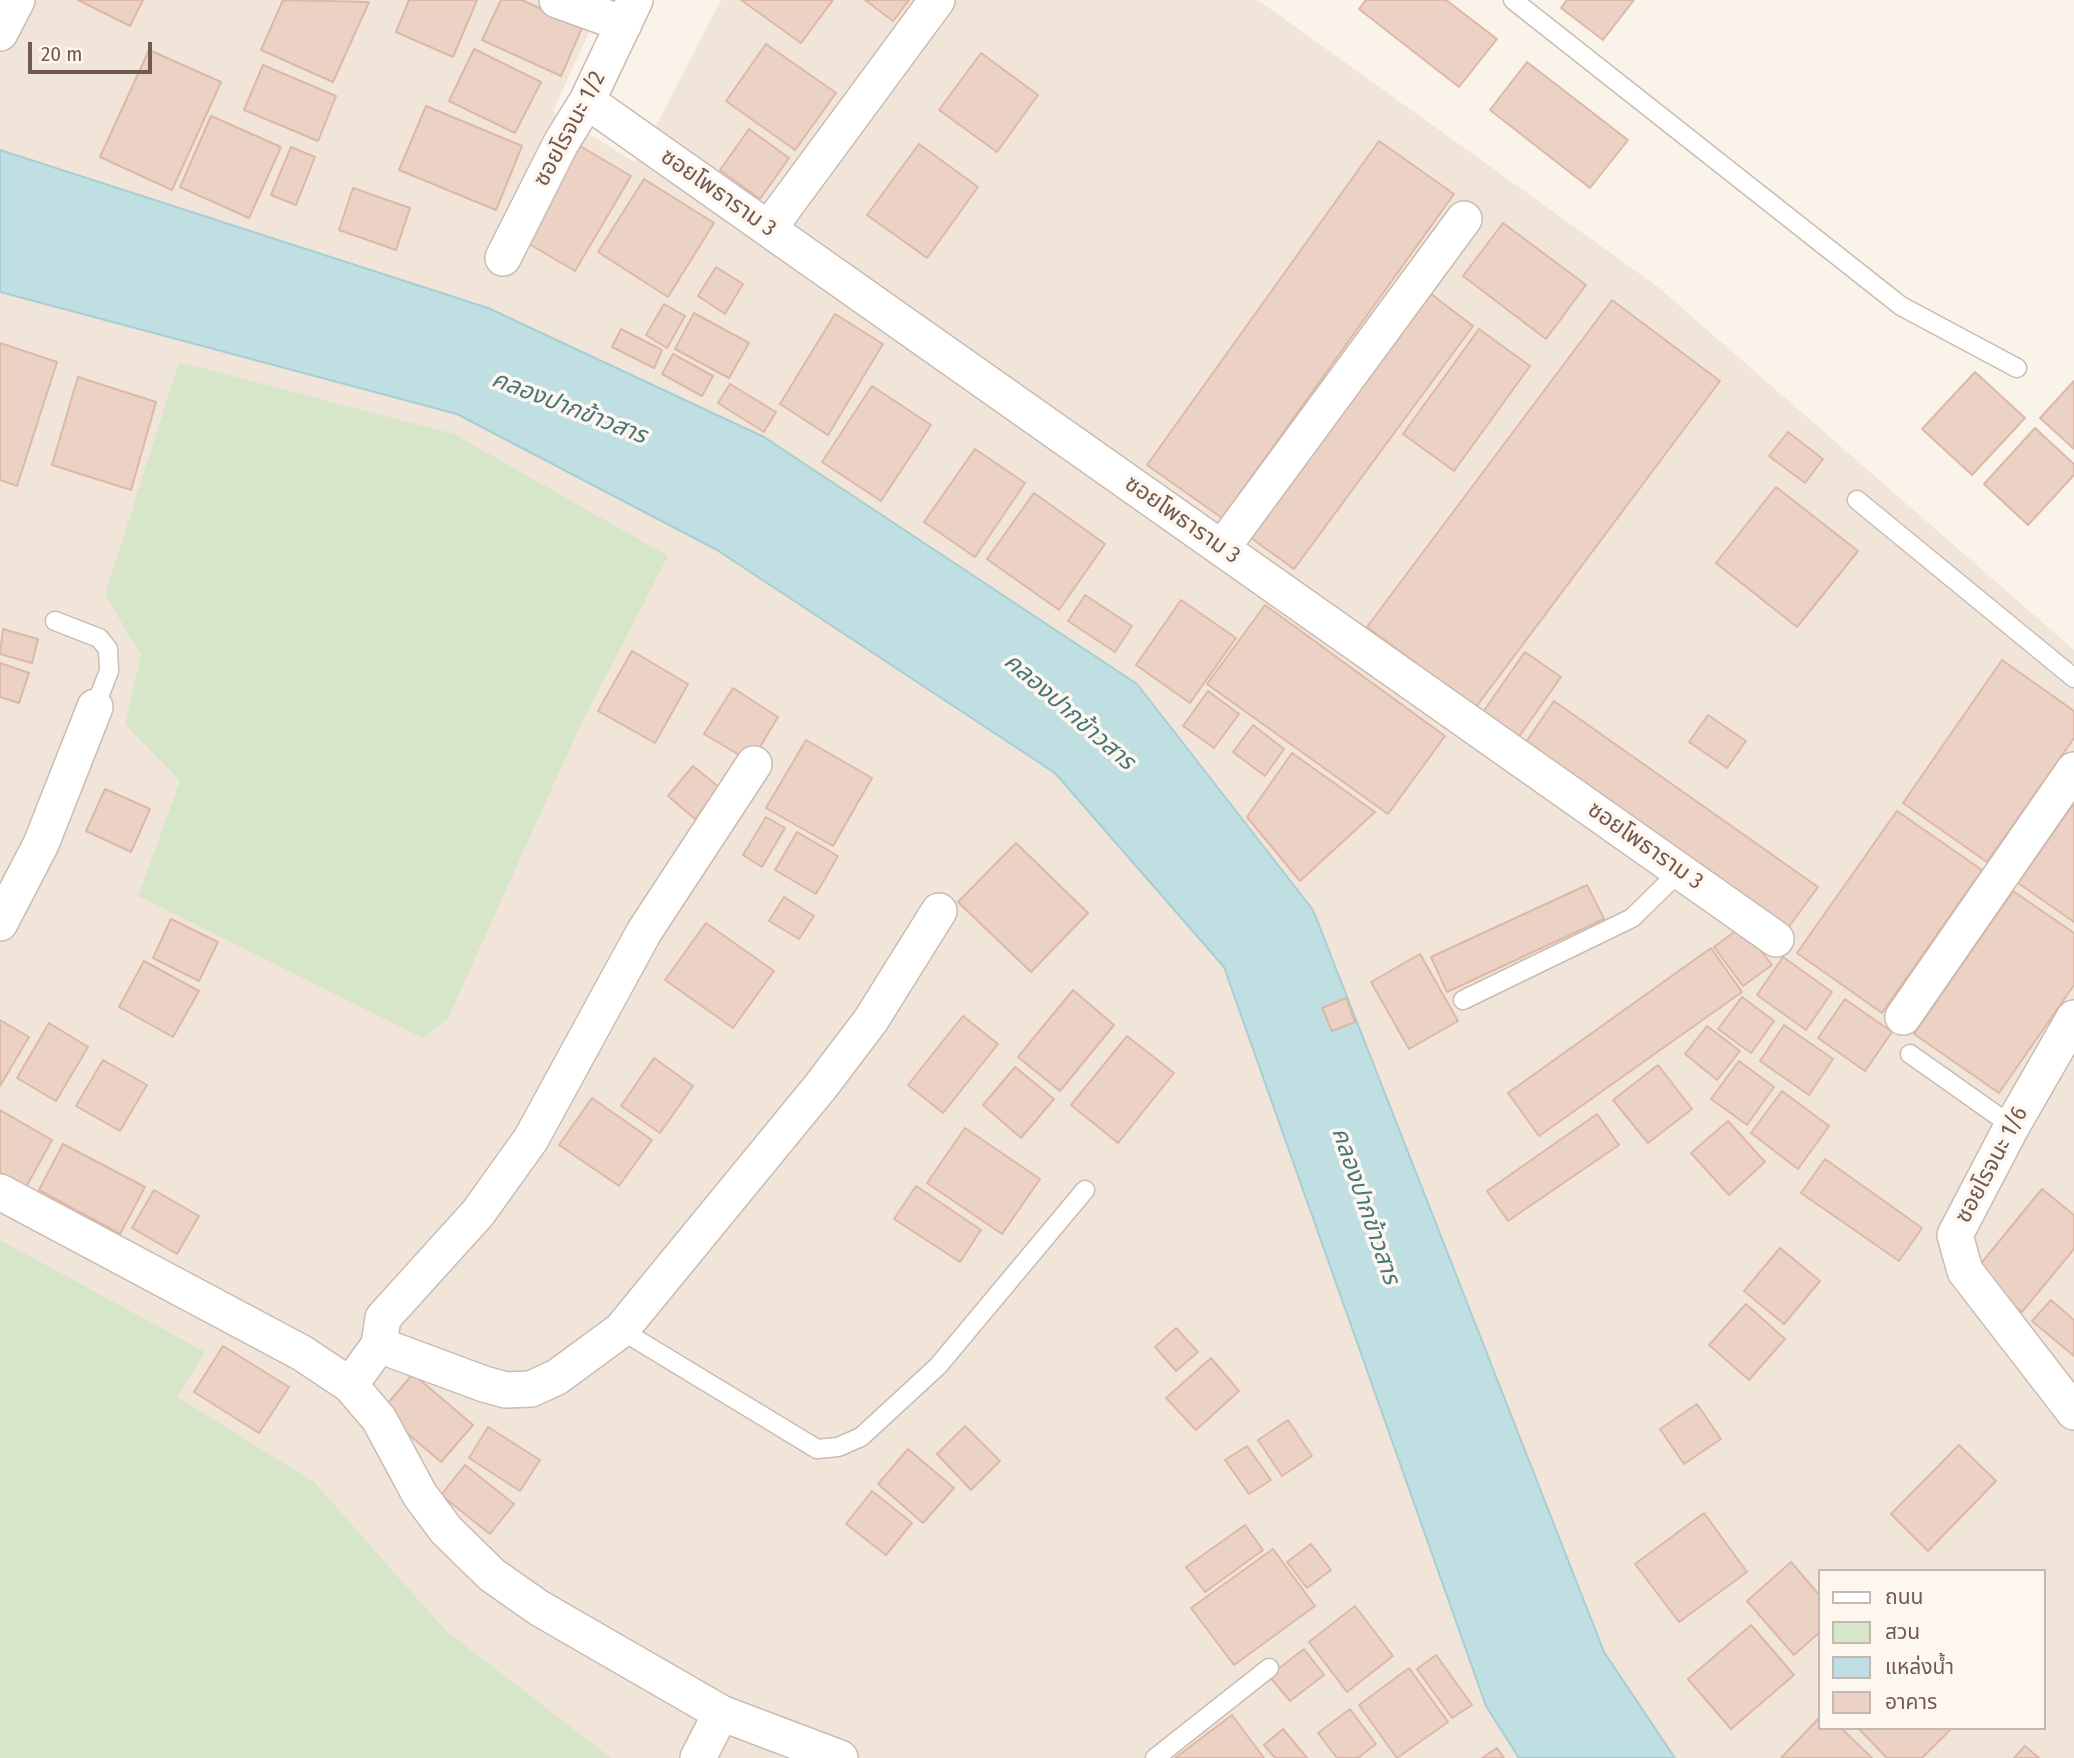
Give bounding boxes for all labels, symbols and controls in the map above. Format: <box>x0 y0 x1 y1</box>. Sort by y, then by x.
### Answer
scale bar <box>32 28 156 72</box>
text: 20 m <box>41 41 82 67</box>
street label: ซอยโรจนะ 1/2 <box>528 67 612 191</box>
street label: ซอยโพธาราม 3 <box>655 143 781 243</box>
water label: คลองปากข้าวสาร <box>487 365 651 451</box>
street label: ซอยโพธาราม 3 <box>1119 470 1245 570</box>
water label: คลองปากข้าวสาร <box>998 647 1140 777</box>
street label: ซอยโพธาราม 3 <box>1582 796 1708 896</box>
street label: ซอยโรจนะ 1/6 <box>1950 1102 2034 1228</box>
water label: คลองปากข้าวสาร <box>1325 1124 1405 1288</box>
legend <box>1818 1569 2046 1730</box>
text: ถนน <box>1885 1584 1923 1610</box>
text: สวน <box>1885 1619 1920 1645</box>
text: แหล่งน้ำ <box>1885 1654 1954 1680</box>
text: อาคาร <box>1885 1689 1937 1715</box>

